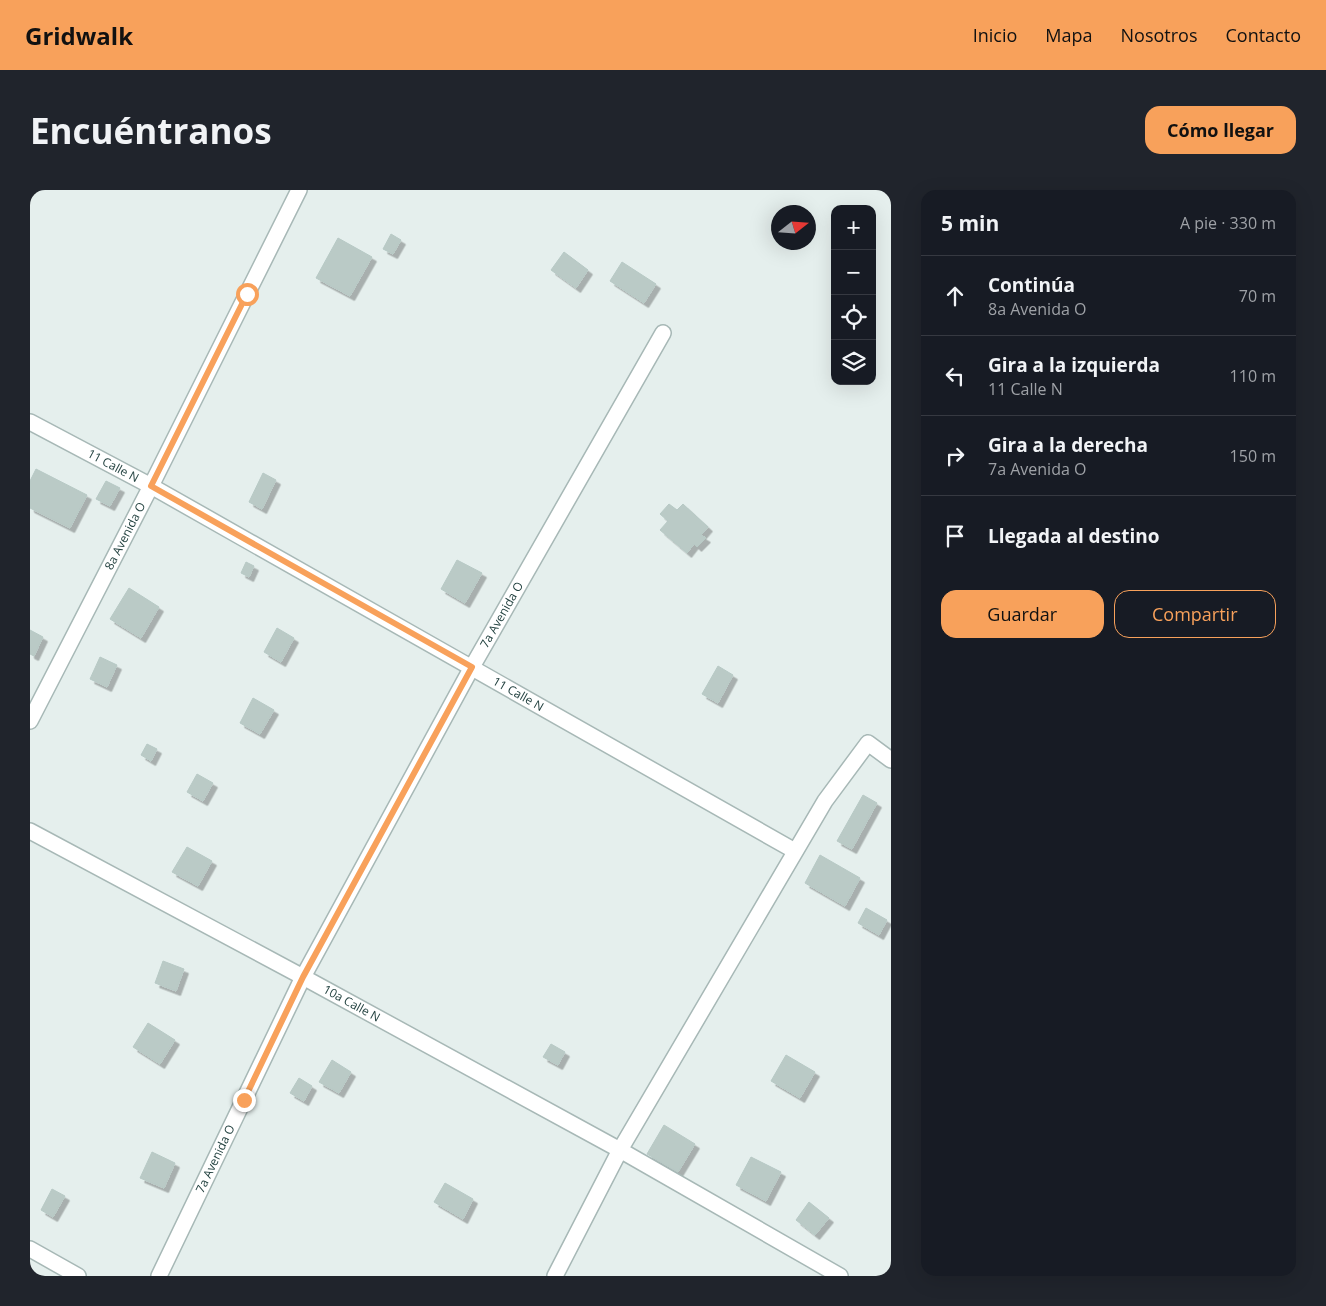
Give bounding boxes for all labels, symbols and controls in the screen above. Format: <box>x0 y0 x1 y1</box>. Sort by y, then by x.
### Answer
text: Gridwalk <box>25 19 133 52</box>
text: Inicio <box>973 23 1017 47</box>
text: Mapa <box>1045 23 1093 47</box>
text: Nosotros <box>1121 23 1198 47</box>
text: Contacto <box>1226 23 1301 47</box>
button: Cómo llegar <box>1145 106 1296 154</box>
text: Encuéntranos <box>30 107 272 154</box>
north arrow <box>771 205 816 250</box>
map controls <box>831 205 876 385</box>
button: + <box>831 205 876 250</box>
text: 5 min <box>941 209 999 237</box>
text: A pie · 330 m <box>1180 212 1276 234</box>
button: − <box>831 250 876 295</box>
text: Continúa <box>988 272 1075 298</box>
icon: ahead <box>941 282 969 310</box>
route start <box>236 283 259 306</box>
text: 70 m <box>1239 285 1276 307</box>
button: locate <box>831 295 876 340</box>
text: 8a Avenida O <box>988 298 1086 320</box>
button: layers <box>831 340 876 385</box>
text: Gira a la izquierda <box>988 352 1160 378</box>
icon: left <box>941 362 969 390</box>
text: 110 m <box>1230 365 1276 387</box>
text: 11 Calle N <box>988 378 1063 400</box>
text: Gira a la derecha <box>988 432 1148 458</box>
icon: right <box>941 442 969 470</box>
street label: 11 Calle N <box>85 445 142 486</box>
text: 150 m <box>1230 445 1276 467</box>
text: 7a Avenida O <box>988 458 1086 480</box>
street label: 8a Avenida O <box>100 499 149 573</box>
icon: arrive <box>941 522 969 550</box>
text: Llegada al destino <box>988 523 1160 549</box>
street label: 7a Avenida O <box>476 578 527 651</box>
button: Guardar <box>941 590 1104 638</box>
button: Compartir <box>1114 590 1276 638</box>
street label: 11 Calle N <box>490 672 547 715</box>
street label: 10a Calle N <box>320 981 383 1026</box>
route end <box>233 1089 256 1112</box>
street label: 7a Avenida O <box>191 1122 239 1196</box>

